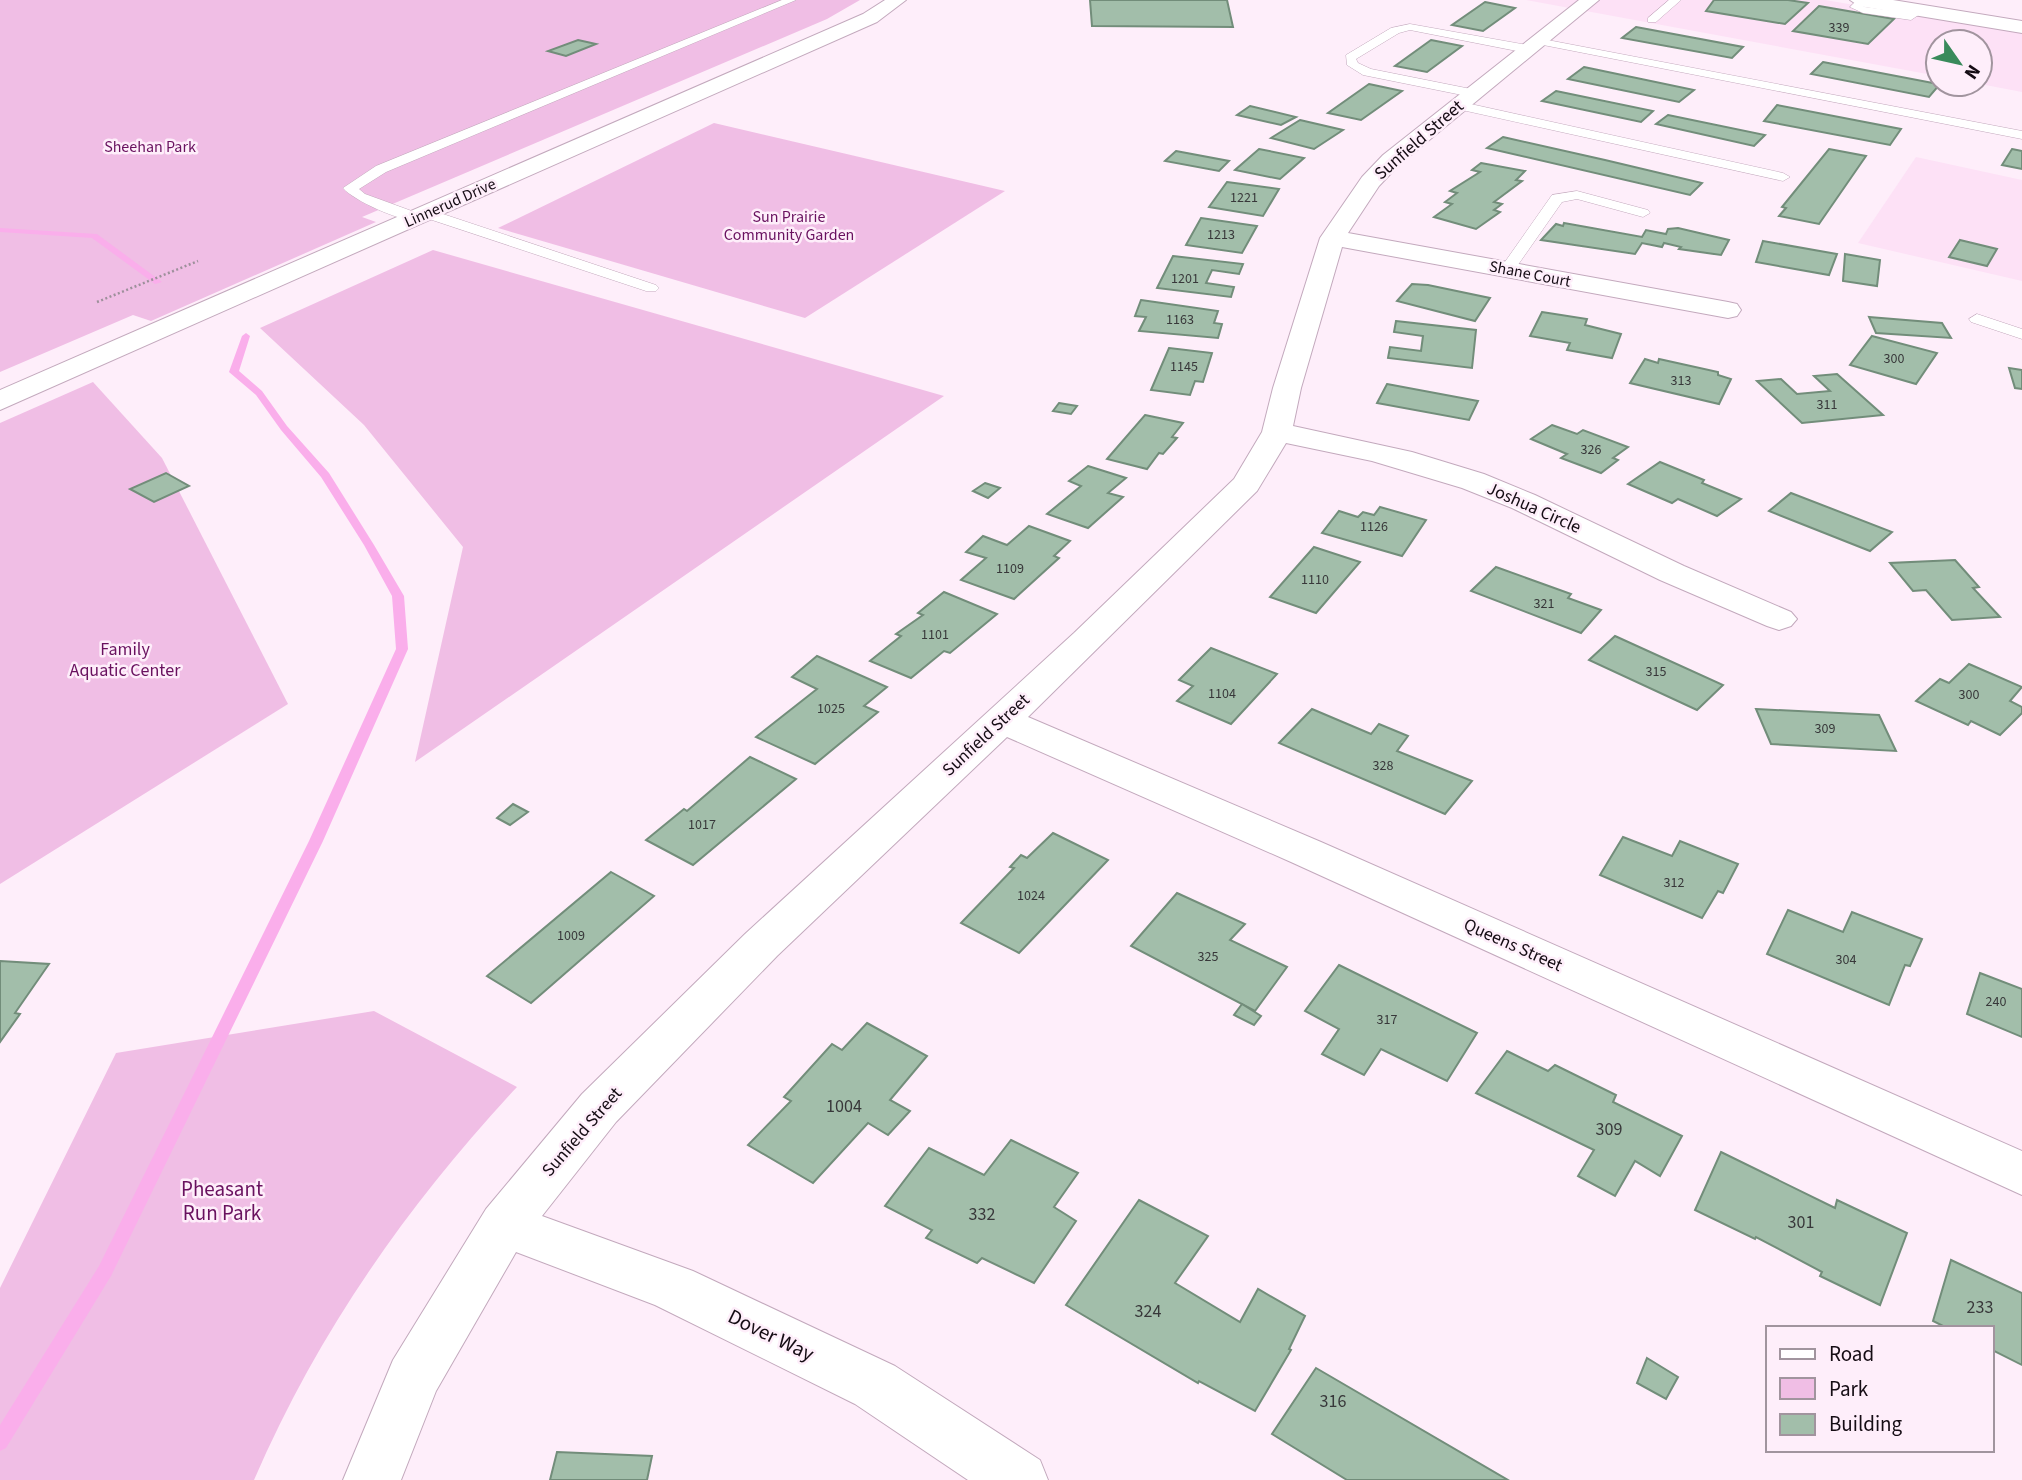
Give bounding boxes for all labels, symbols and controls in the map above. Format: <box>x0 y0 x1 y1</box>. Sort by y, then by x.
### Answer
house number: 339 <box>1829 18 1849 38</box>
north arrow <box>1924 28 1994 98</box>
text: N <box>1957 59 1987 84</box>
street label: Sunfield Street <box>1369 94 1469 186</box>
park label: Sheehan Park <box>104 136 196 158</box>
street label: Linnerud Drive <box>401 173 499 233</box>
house number: 1221 <box>1230 188 1258 208</box>
park label: Sun Prairie Community Garden <box>724 206 854 246</box>
house number: 1213 <box>1207 225 1235 245</box>
street label: Shane Court <box>1487 255 1573 293</box>
house number: 1201 <box>1171 269 1199 289</box>
house number: 1163 <box>1166 310 1194 330</box>
house number: 300 <box>1884 349 1904 369</box>
house number: 1145 <box>1170 357 1198 377</box>
house number: 313 <box>1671 371 1691 391</box>
house number: 311 <box>1817 395 1837 415</box>
house number: 326 <box>1581 440 1601 460</box>
street label: Joshua Circle <box>1483 476 1585 540</box>
house number: 1126 <box>1360 517 1388 537</box>
house number: 1109 <box>996 559 1024 579</box>
house number: 1110 <box>1301 570 1329 590</box>
house number: 321 <box>1534 594 1554 614</box>
house number: 1101 <box>921 625 949 645</box>
park label: Family Aquatic Center <box>70 637 181 683</box>
house number: 315 <box>1646 662 1666 682</box>
house number: 1104 <box>1208 684 1236 704</box>
house number: 300 <box>1959 685 1979 705</box>
street label: Sunfield Street <box>937 688 1035 782</box>
house number: 1025 <box>817 699 845 719</box>
house number: 309 <box>1815 719 1835 739</box>
house number: 328 <box>1373 756 1393 776</box>
house number: 1017 <box>688 815 716 835</box>
house number: 312 <box>1664 873 1684 893</box>
house number: 1024 <box>1017 886 1045 906</box>
street label: Queens Street <box>1460 912 1566 978</box>
house number: 1009 <box>557 926 585 946</box>
house number: 325 <box>1198 947 1218 967</box>
house number: 304 <box>1836 950 1856 970</box>
house number: 240 <box>1986 992 2006 1012</box>
house number: 317 <box>1377 1010 1397 1030</box>
street label: Sunfield Street <box>536 1082 628 1182</box>
house number: 1004 <box>826 1094 862 1119</box>
house number: 309 <box>1596 1117 1622 1142</box>
park label: Pheasant Run Park <box>181 1174 263 1228</box>
house number: 332 <box>969 1202 995 1227</box>
house number: 301 <box>1788 1210 1814 1235</box>
house number: 233 <box>1967 1295 1993 1320</box>
house number: 324 <box>1135 1299 1161 1324</box>
street label: Dover Way <box>723 1301 819 1369</box>
legend <box>1766 1326 1994 1452</box>
text: Road <box>1829 1339 1874 1369</box>
text: Park <box>1829 1374 1869 1404</box>
house number: 316 <box>1320 1389 1346 1414</box>
text: Building <box>1829 1409 1903 1439</box>

